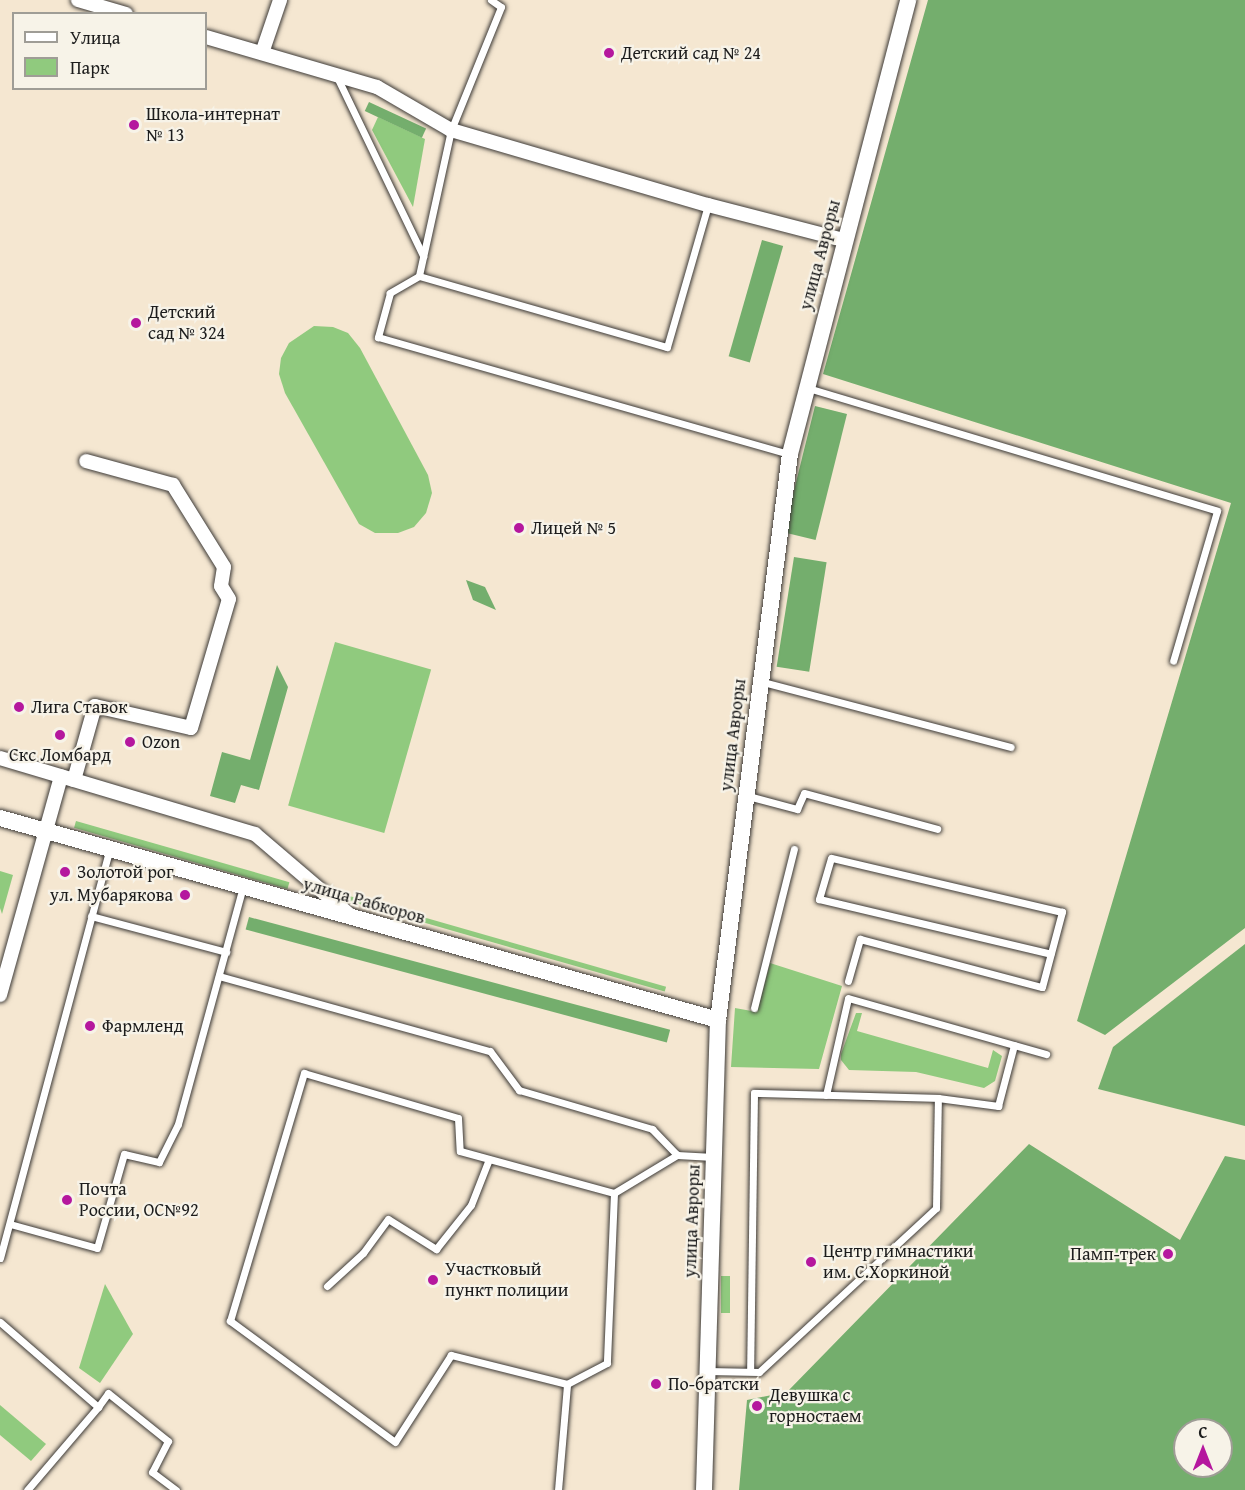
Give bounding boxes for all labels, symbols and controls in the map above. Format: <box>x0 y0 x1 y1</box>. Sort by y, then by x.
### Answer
legend <box>12 12 207 90</box>
text: Улица <box>70 24 120 51</box>
place label: Детский сад № 24 <box>621 42 761 64</box>
marker: Детский сад № 24 <box>602 46 616 60</box>
text: Парк <box>70 54 109 81</box>
place label: Школа-интернат № 13 <box>146 104 280 146</box>
marker: Школа-интернат № 13 <box>127 118 141 132</box>
street label: улица Авроры <box>795 197 845 313</box>
place label: Детский сад № 324 <box>148 302 225 344</box>
marker: Детский сад № 324 <box>129 316 143 330</box>
place label: Лицей № 5 <box>531 517 616 539</box>
marker: Лицей № 5 <box>512 521 526 535</box>
street label: улица Авроры <box>715 677 751 793</box>
place label: Лига Ставок <box>31 696 128 718</box>
marker: Лига Ставок <box>12 700 26 714</box>
marker: Скс Ломбард <box>53 728 67 742</box>
place label: Ozon <box>142 731 180 753</box>
marker: Ozon <box>123 735 137 749</box>
place label: Скс Ломбард <box>9 744 111 766</box>
place label: Золотой рог <box>77 861 174 883</box>
marker: Золотой рог <box>58 865 72 879</box>
street label: улица Рабкоров <box>300 873 428 929</box>
place label: ул. Мубарякова <box>50 884 173 906</box>
marker: ул. Мубарякова <box>178 888 192 902</box>
place label: Фармленд <box>102 1015 183 1037</box>
marker: Фармленд <box>83 1019 97 1033</box>
street label: улица Авроры <box>679 1164 705 1278</box>
place label: Почта России, ОС№92 <box>79 1179 199 1222</box>
marker: Почта России, ОС№92 <box>60 1193 74 1207</box>
place label: Центр гимнастики им. С.Хоркиной <box>823 1241 974 1284</box>
place label: Памп-трек <box>1070 1243 1156 1265</box>
marker: Памп-трек <box>1161 1247 1175 1261</box>
marker: Центр гимнастики им. С.Хоркиной <box>804 1255 818 1269</box>
place label: Участковый пункт полиции <box>445 1259 568 1302</box>
marker: Участковый пункт полиции <box>426 1273 440 1287</box>
place label: По-братски <box>668 1373 759 1395</box>
marker: По-братски <box>649 1377 663 1391</box>
place label: Девушка с горностаем <box>769 1385 862 1428</box>
marker: Девушка с горностаем <box>750 1399 764 1413</box>
north arrow <box>1173 1418 1233 1478</box>
text: С <box>1198 1420 1208 1444</box>

